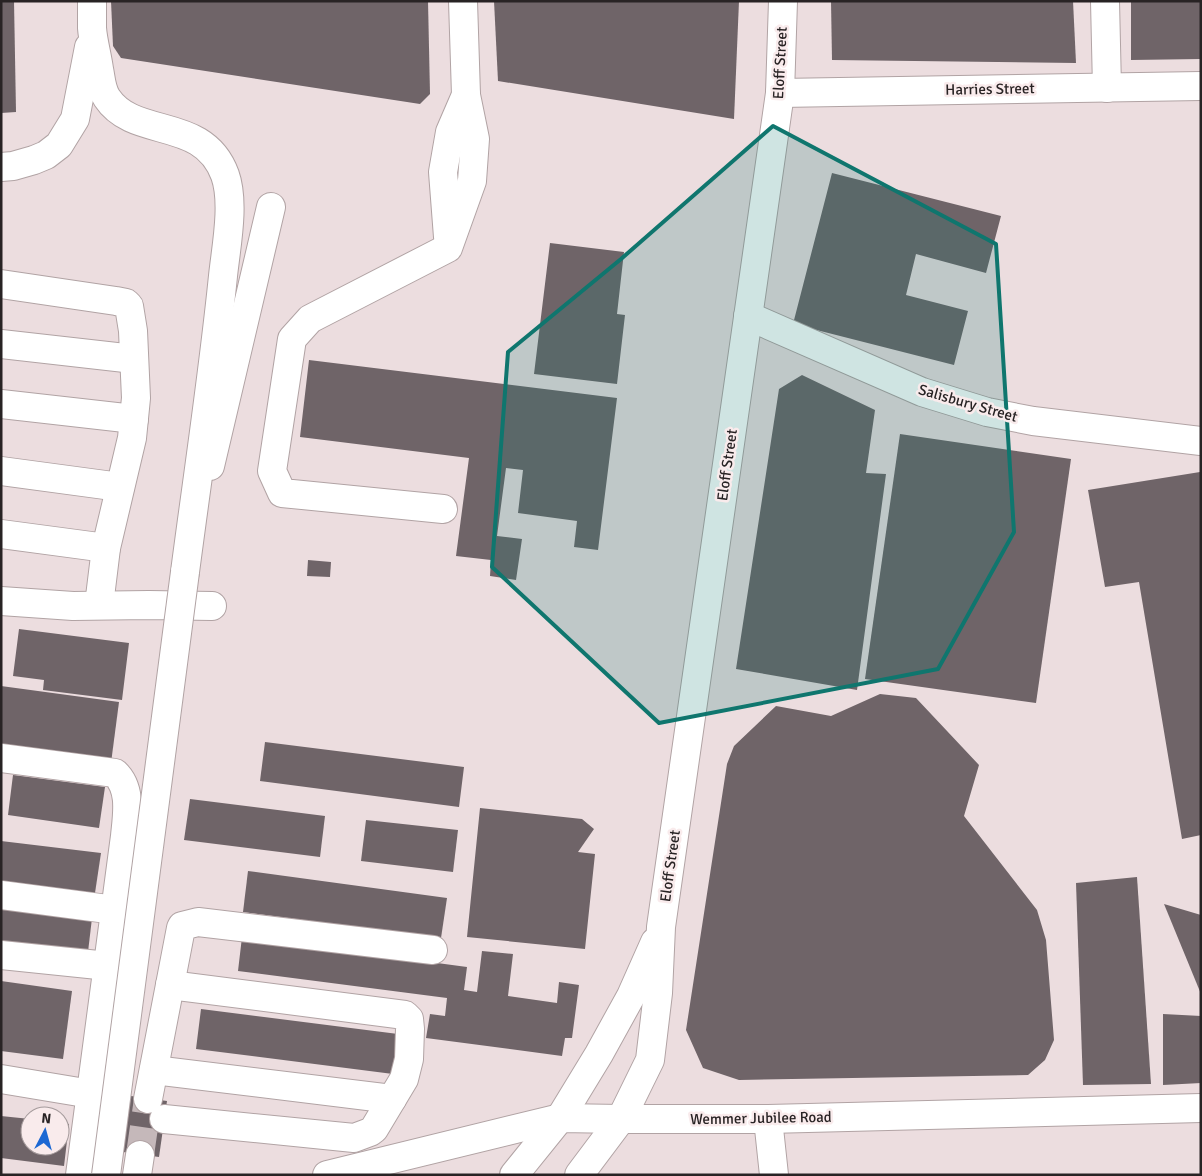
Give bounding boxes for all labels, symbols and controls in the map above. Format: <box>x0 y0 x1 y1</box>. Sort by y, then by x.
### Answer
street label: Eloff Street <box>769 26 791 100</box>
street label: Harries Street <box>945 79 1035 99</box>
street label: Salisbury Street <box>916 380 1020 426</box>
street label: Eloff Street <box>713 428 741 502</box>
street label: Eloff Street <box>656 829 684 903</box>
north arrow <box>20 1106 70 1156</box>
street label: Wemmer Jubilee Road <box>690 1108 832 1128</box>
text: N <box>41 1110 52 1128</box>

